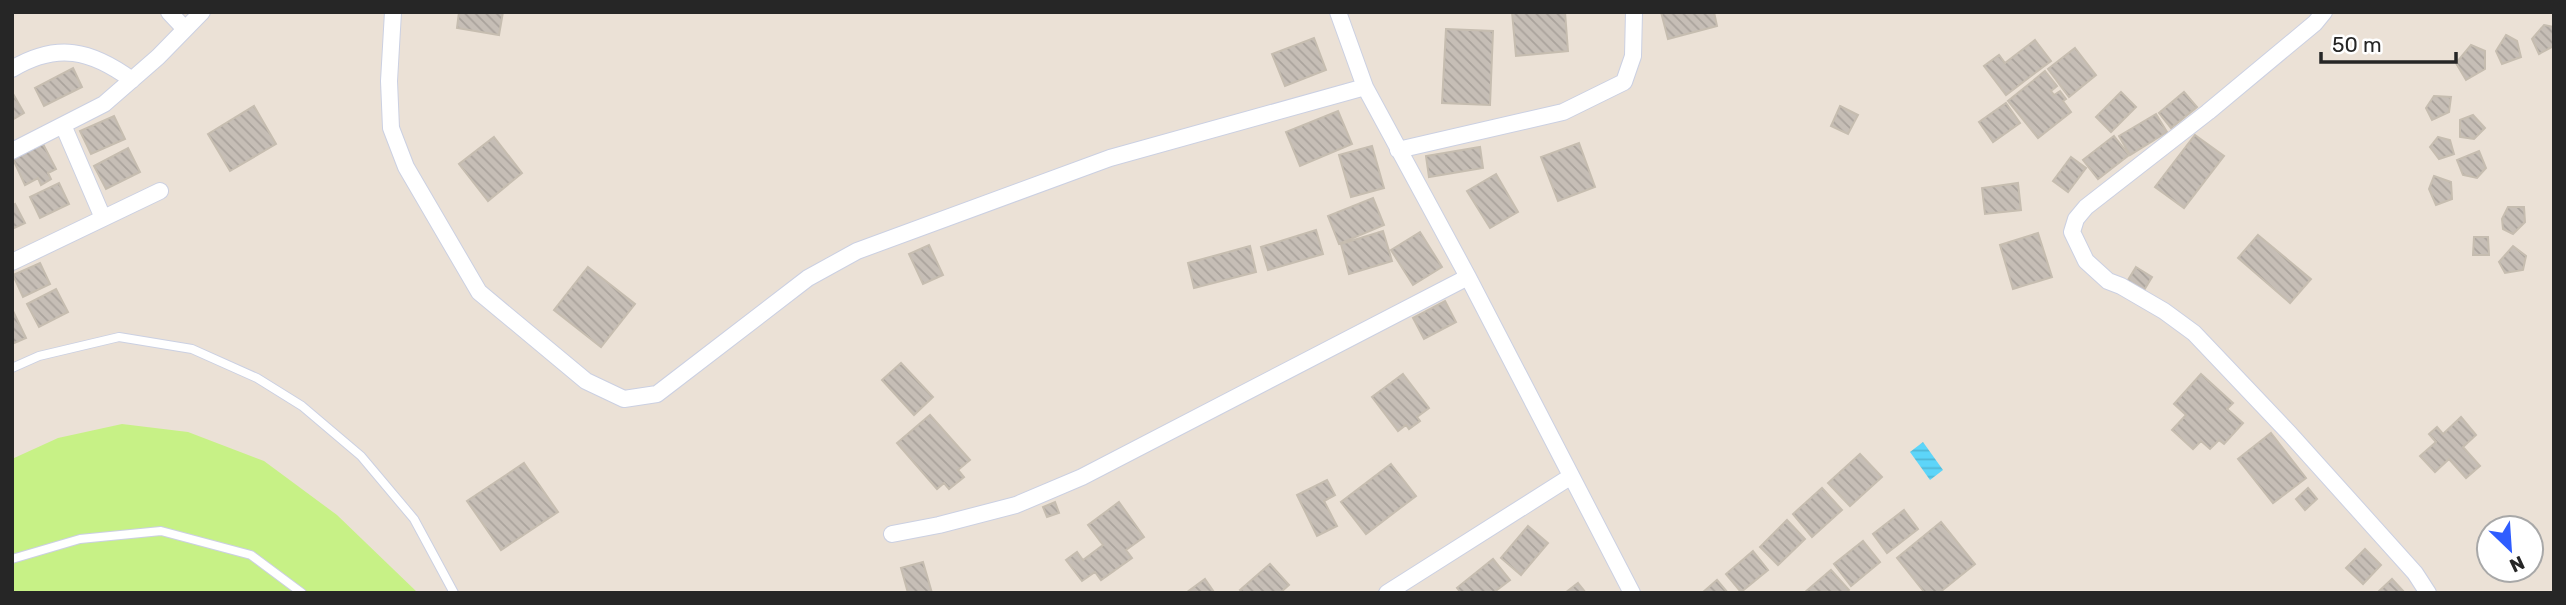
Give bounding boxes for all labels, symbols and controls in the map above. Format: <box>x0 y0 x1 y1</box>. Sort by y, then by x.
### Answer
scale bar <box>2321 21 2456 65</box>
text: 50 m <box>2332 32 2382 57</box>
north arrow <box>2475 514 2545 584</box>
text: N <box>2506 551 2528 577</box>

